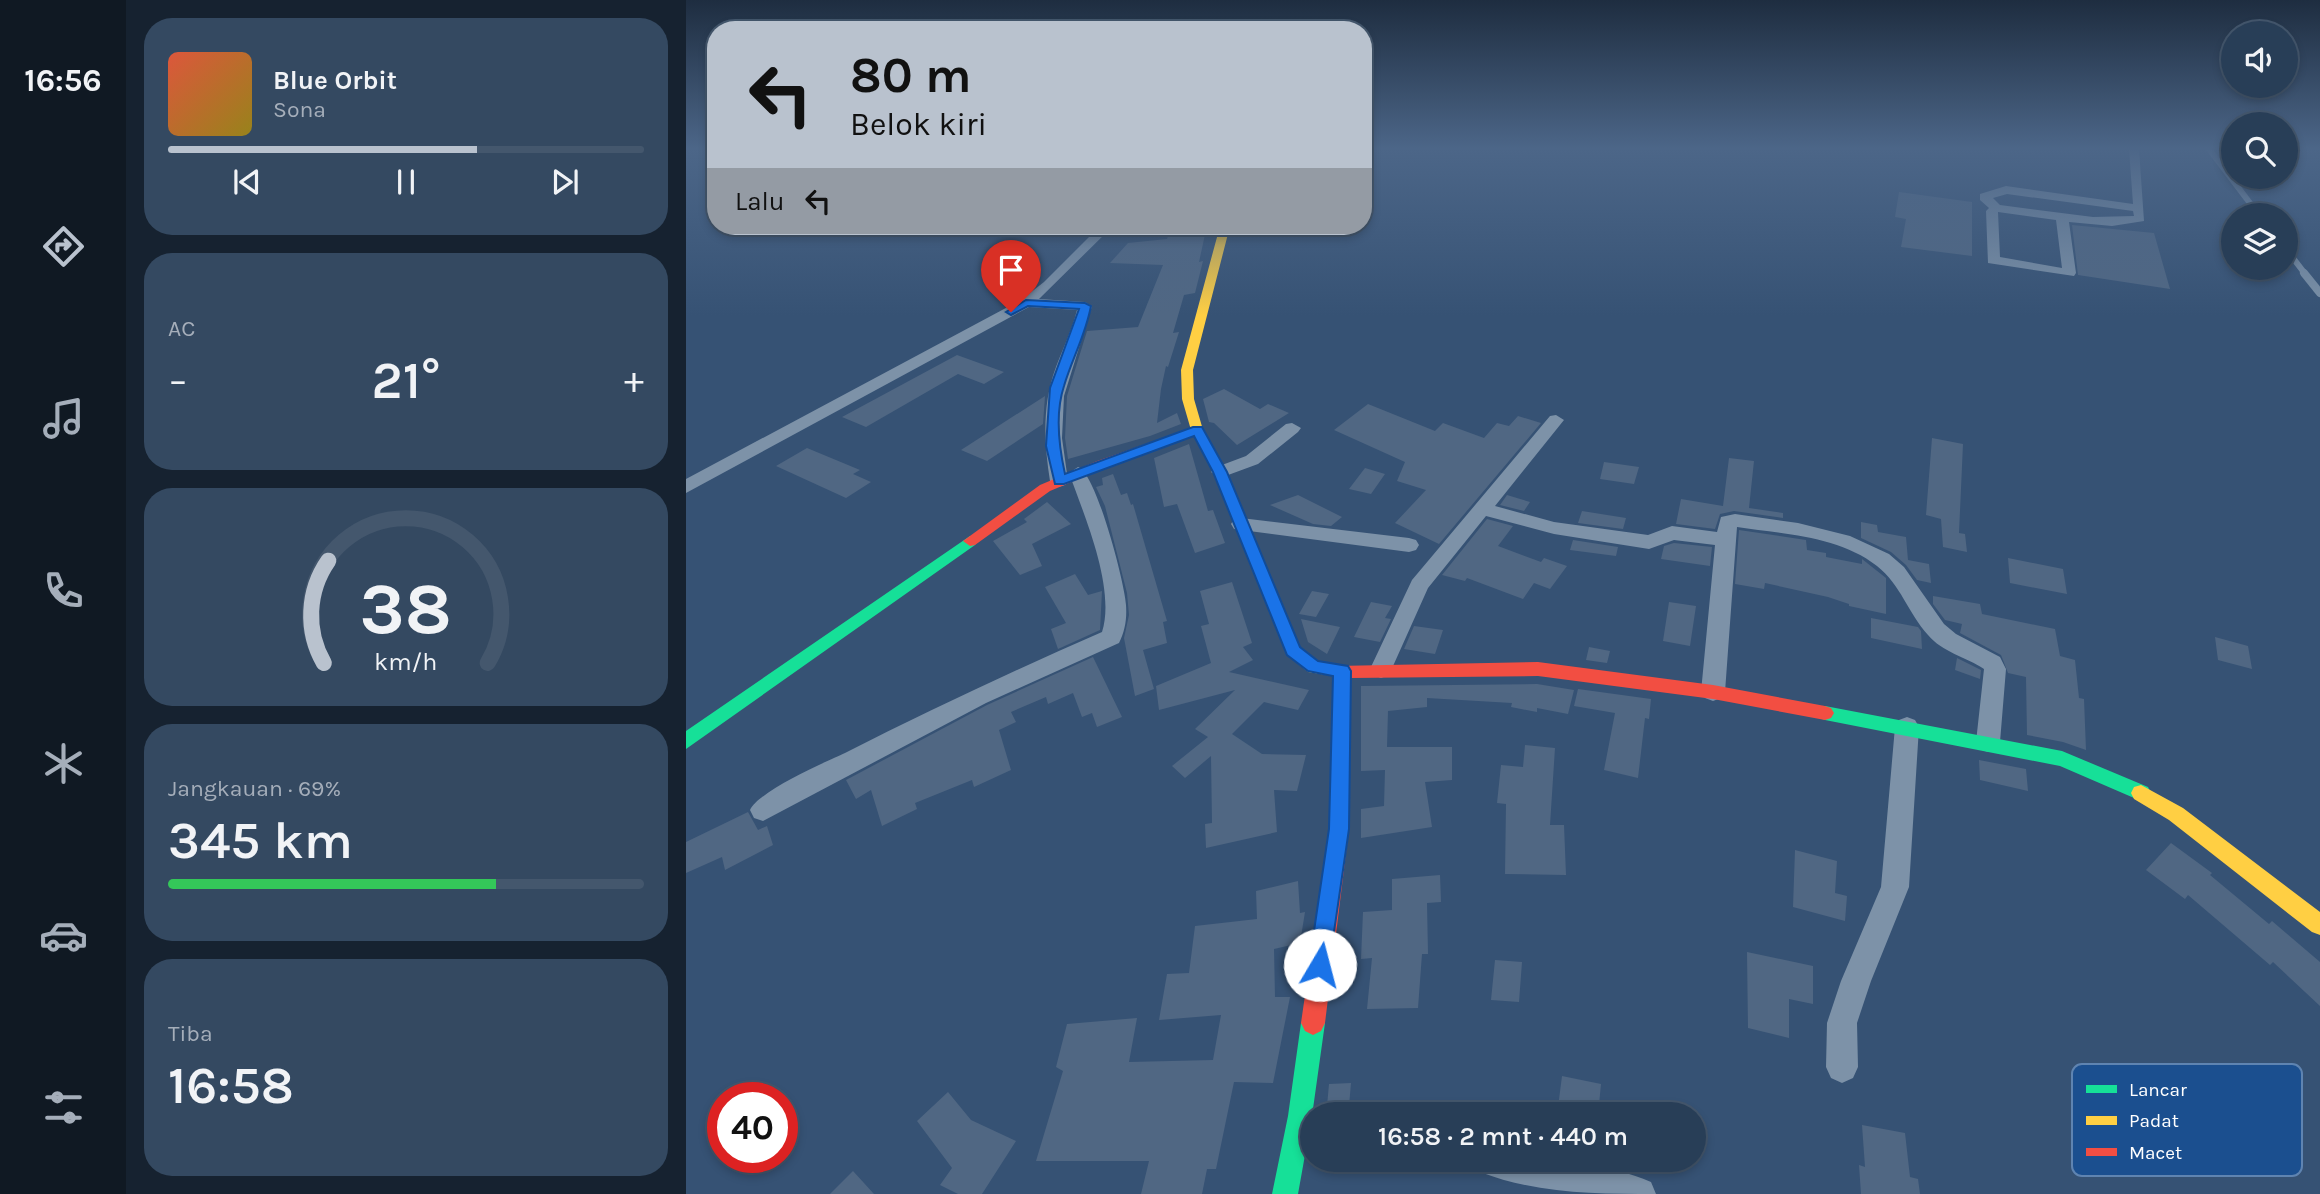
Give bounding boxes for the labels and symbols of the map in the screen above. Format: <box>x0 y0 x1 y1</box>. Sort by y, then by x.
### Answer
pin <box>981 240 1041 312</box>
position arrow <box>1283 928 1357 1002</box>
legend <box>2072 1064 2302 1176</box>
text: Lancar <box>2129 1079 2187 1101</box>
speed limit sign: 40 <box>707 1082 798 1173</box>
text: Padat <box>2129 1110 2179 1132</box>
text: Macet <box>2129 1142 2182 1164</box>

